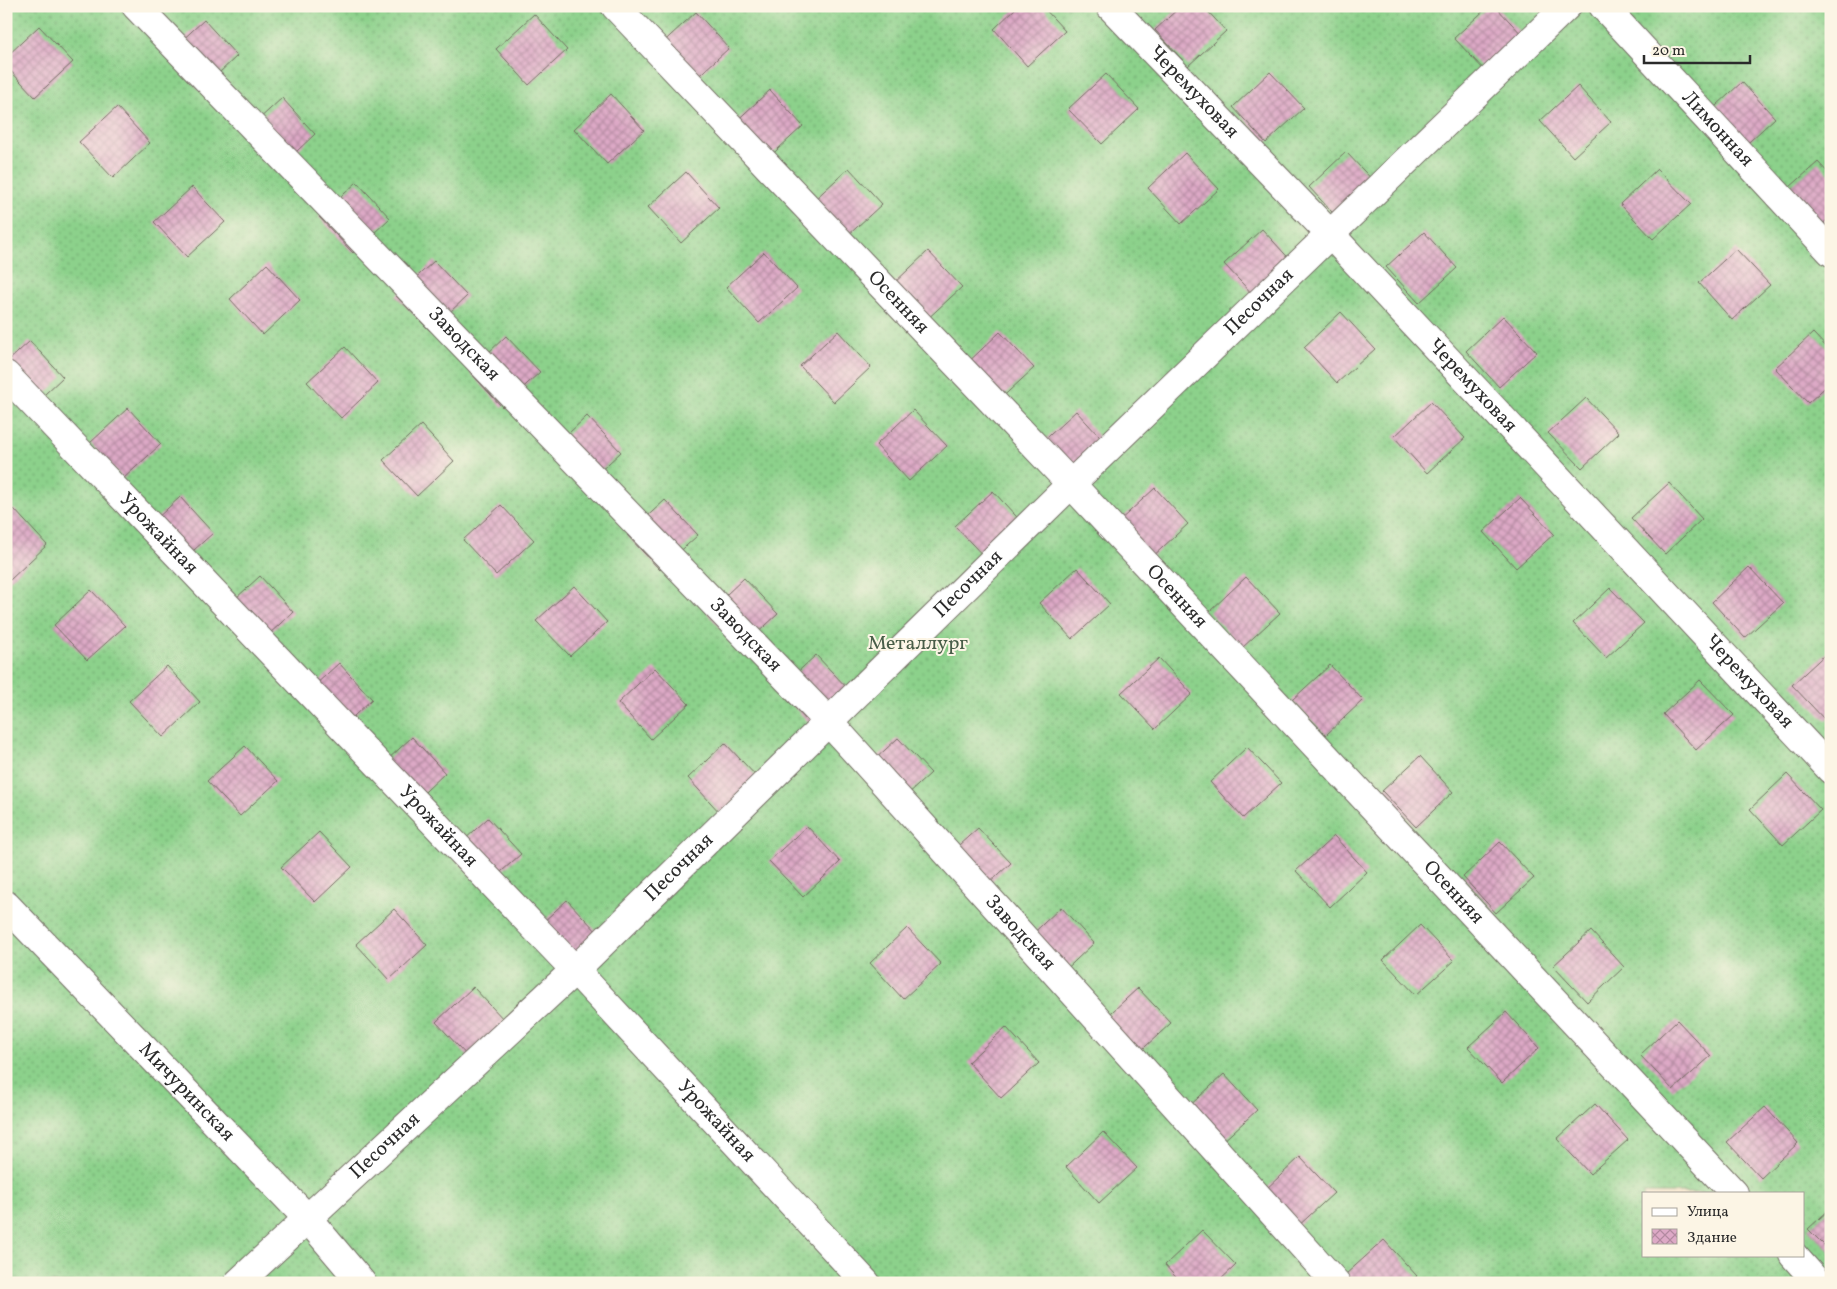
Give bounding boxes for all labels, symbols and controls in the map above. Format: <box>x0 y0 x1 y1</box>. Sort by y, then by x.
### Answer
scale bar <box>1644 32 1751 64</box>
street label: Черемуховая <box>1142 40 1245 145</box>
text: 20 m <box>1652 41 1685 62</box>
street label: Лимонная <box>1675 85 1760 174</box>
street label: Песочная <box>1218 262 1301 343</box>
street label: Осенняя <box>861 265 935 341</box>
street label: Заводская <box>421 301 506 388</box>
street label: Черемуховая <box>1421 333 1523 439</box>
street label: Урожайная <box>112 487 204 581</box>
street label: Песочная <box>928 544 1010 625</box>
street label: Осенняя <box>1139 559 1213 635</box>
street label: Заводская <box>703 592 788 679</box>
street label: Черемуховая <box>1698 629 1800 735</box>
park label: Металлург <box>868 630 968 658</box>
street label: Урожайная <box>392 779 484 874</box>
street label: Песочная <box>638 827 720 908</box>
street label: Осенняя <box>1416 854 1490 931</box>
street label: Заводская <box>978 889 1061 977</box>
street label: Мичуринская <box>132 1037 241 1148</box>
street label: Урожайная <box>670 1074 761 1169</box>
street label: Песочная <box>344 1106 427 1186</box>
legend <box>1642 1192 1804 1256</box>
text: Улица <box>1687 1202 1729 1223</box>
text: Здание <box>1687 1228 1737 1249</box>

